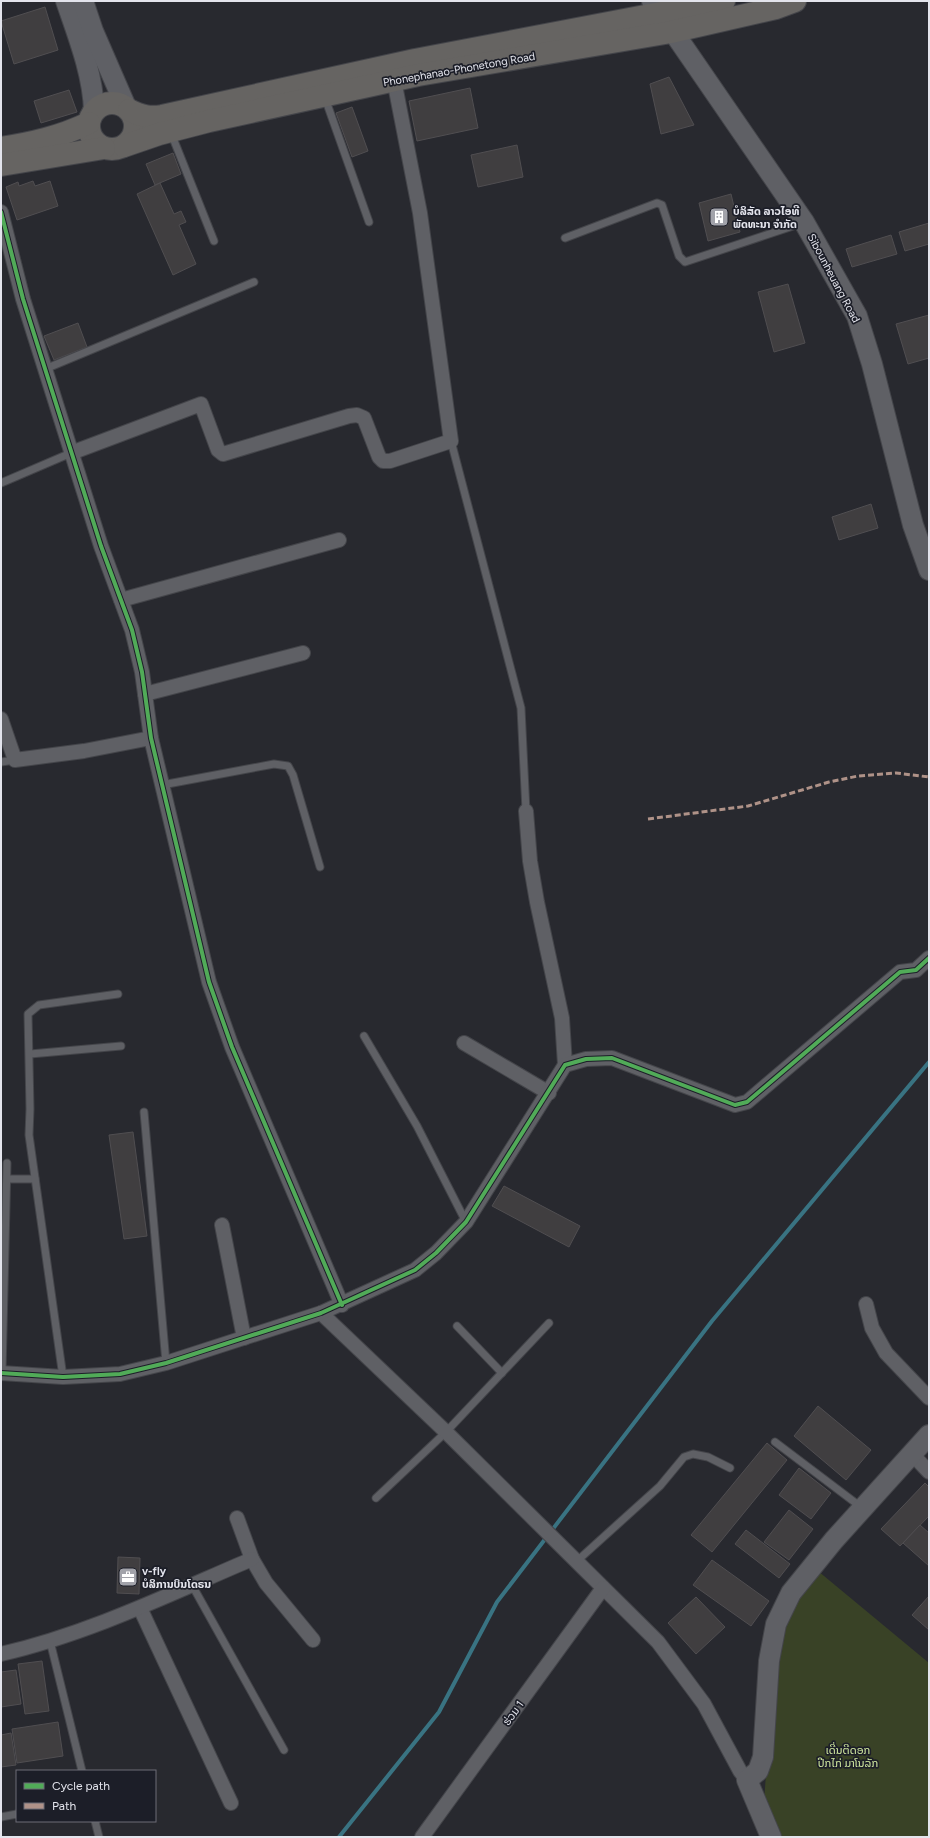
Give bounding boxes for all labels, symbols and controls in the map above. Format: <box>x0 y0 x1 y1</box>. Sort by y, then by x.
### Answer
street label: Phonephanao-Phonetong Road <box>382 50 536 89</box>
place label: ບໍລິສັດ ລາວໄອທີ ພັດທະນາ ຈຳກັດ <box>733 205 800 231</box>
building icon: ບໍລິສັດ ລາວໄອທີ ພັດທະນາ ຈຳກັດ <box>708 206 730 228</box>
street label: Sibounheuang Road <box>805 232 863 325</box>
place label: v-fly ບໍລິການບິນໂດຣນ <box>142 1565 211 1591</box>
office icon: v-fly ບໍລິການບິນໂດຣນ <box>117 1566 139 1588</box>
street label: ຮ່ວມ 1 <box>500 1698 527 1728</box>
park label: ເດີ່ນຕີດອກ ປີກໄກ່ ມາໂນລັກ <box>817 1742 878 1770</box>
legend <box>16 1770 156 1822</box>
text: Cycle path <box>52 1779 110 1793</box>
text: Path <box>52 1799 76 1813</box>

